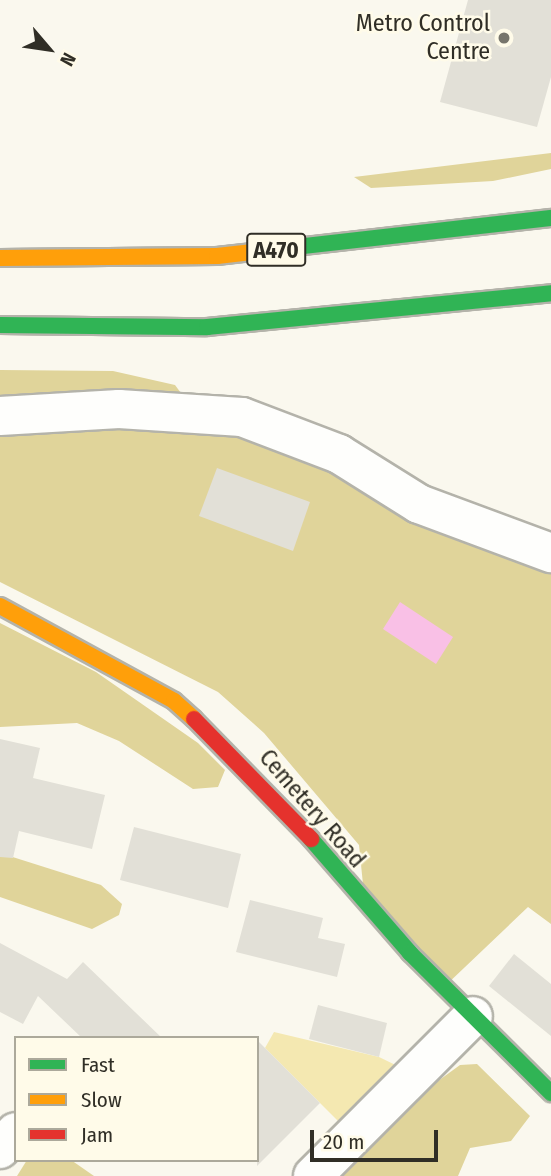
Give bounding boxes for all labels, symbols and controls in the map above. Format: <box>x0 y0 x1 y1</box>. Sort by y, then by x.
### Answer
place label: Metro Control Centre <box>356 10 490 66</box>
north arrow <box>14 14 84 84</box>
marker: Metro Control Centre <box>496 30 512 46</box>
text: N <box>55 49 81 70</box>
road number: A470 <box>244 230 308 270</box>
street label: Cemetery Road <box>253 744 371 874</box>
legend <box>14 1036 259 1162</box>
text: Fast <box>81 1052 115 1078</box>
text: Slow <box>81 1087 122 1113</box>
scale bar <box>313 1116 441 1160</box>
text: Jam <box>81 1122 113 1148</box>
text: 20 m <box>323 1129 364 1155</box>

